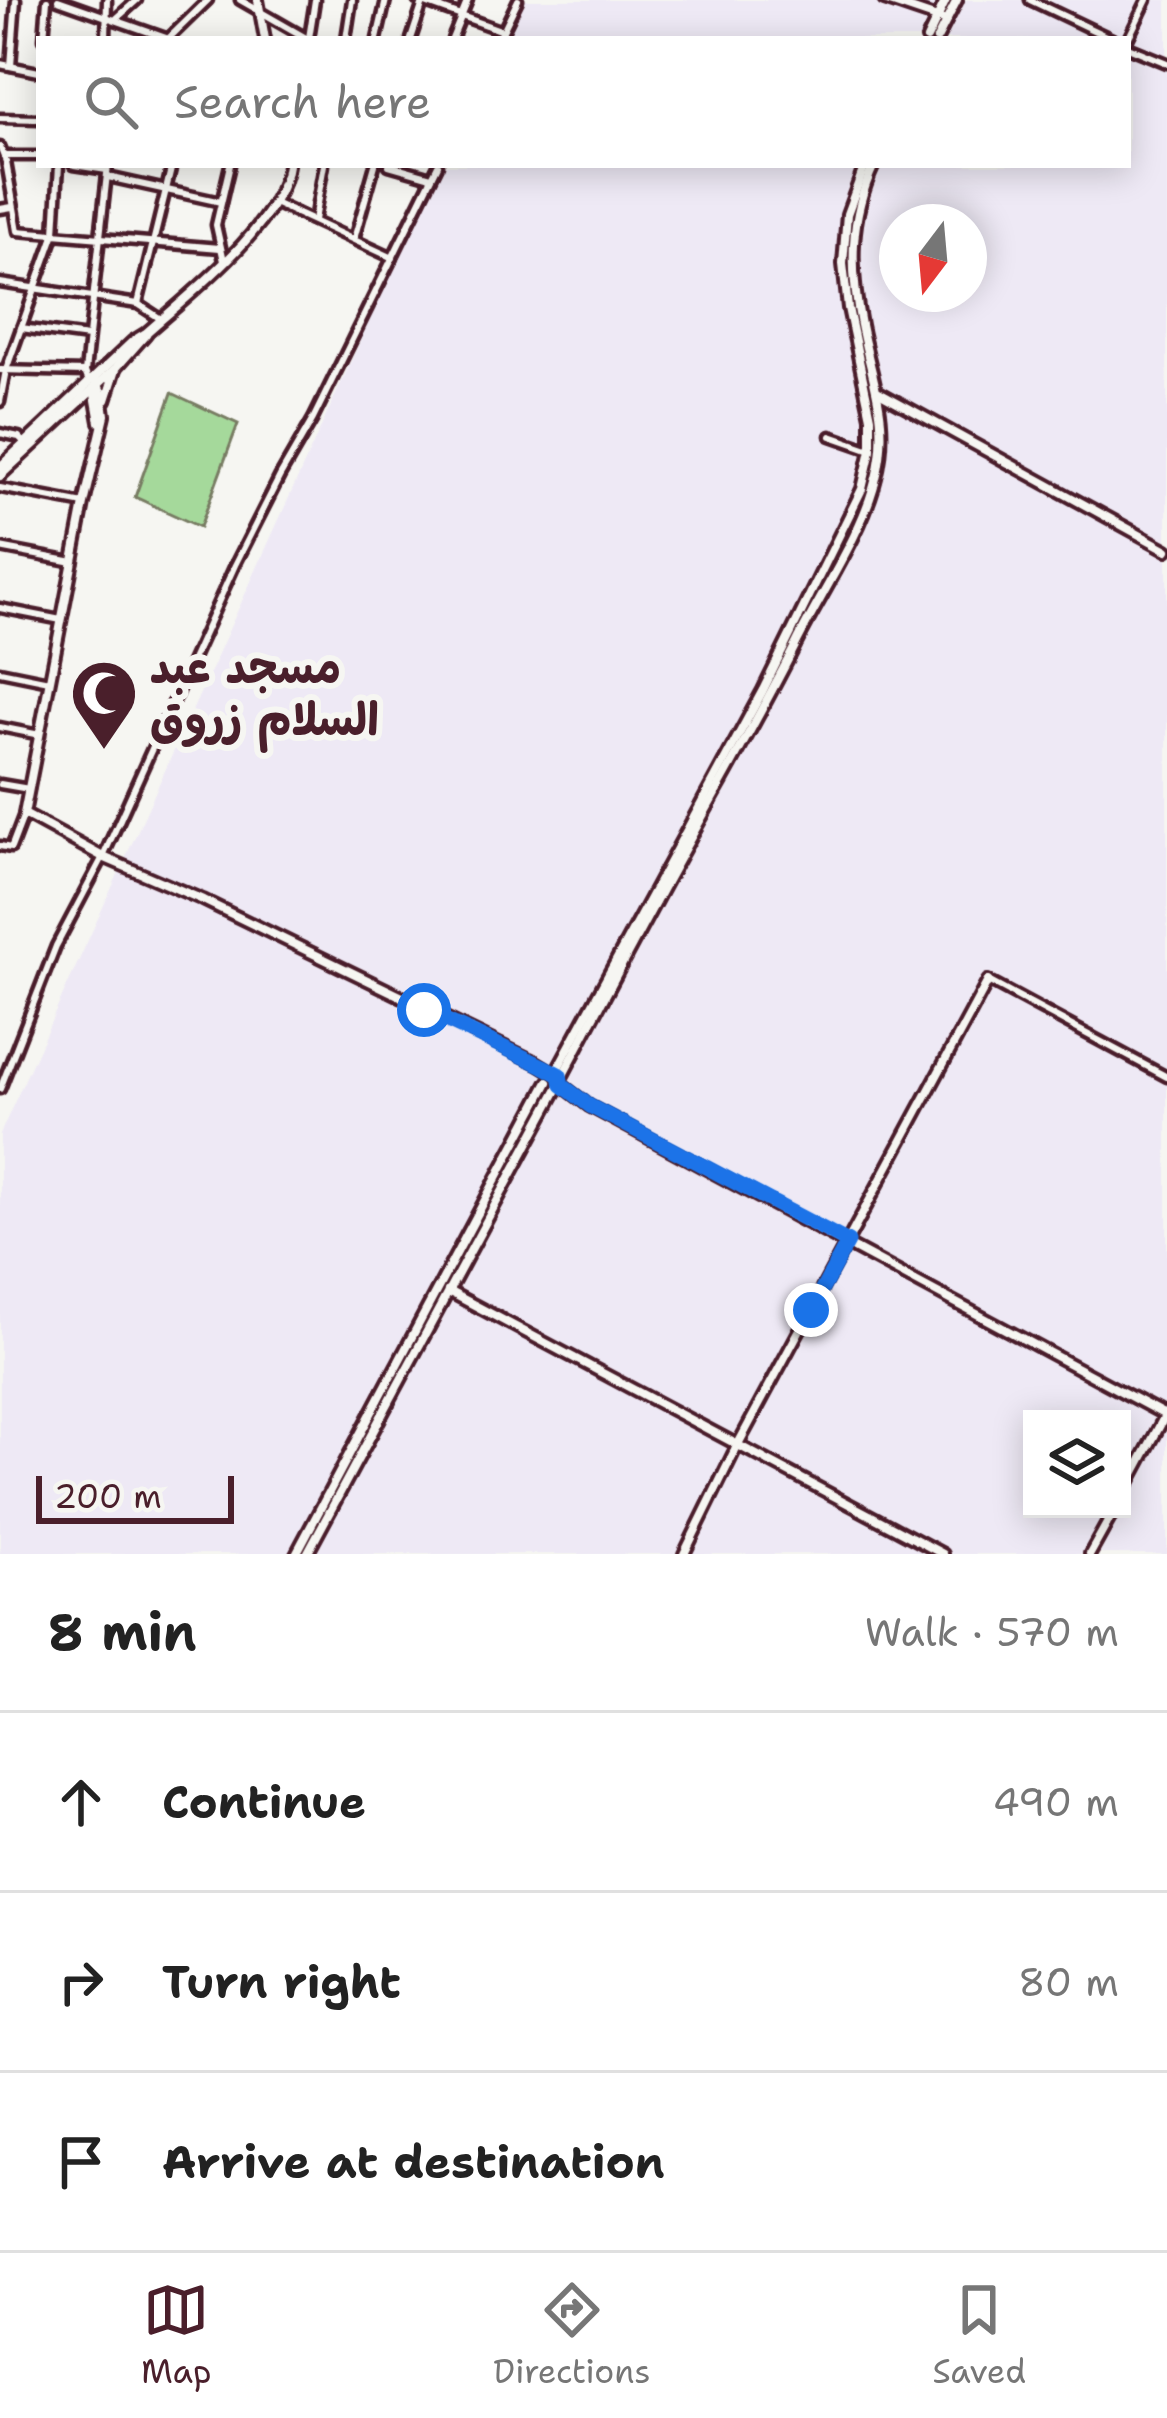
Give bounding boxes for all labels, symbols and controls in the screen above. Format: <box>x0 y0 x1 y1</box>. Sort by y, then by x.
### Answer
search box <box>36 36 1131 168</box>
icon: search <box>78 69 144 135</box>
text: Search here <box>174 72 431 132</box>
north arrow <box>879 204 987 312</box>
place label: مسجد عبد السلام زروق <box>150 637 379 753</box>
mosque icon: مسجد عبد السلام زروق <box>69 658 139 752</box>
route start <box>397 983 451 1037</box>
route end <box>784 1283 838 1337</box>
map controls <box>1023 1410 1131 1518</box>
button: layers <box>1023 1410 1131 1518</box>
scale bar <box>36 1470 234 1523</box>
text: 200 m <box>54 1474 162 1519</box>
text: 8 min <box>48 1598 197 1666</box>
text: Walk · 570 m <box>865 1606 1119 1658</box>
icon: ahead <box>48 1769 114 1835</box>
text: Continue <box>162 1772 366 1832</box>
text: 490 m <box>992 1776 1119 1828</box>
icon: right <box>48 1949 114 2015</box>
text: Turn right <box>162 1952 401 2012</box>
text: 80 m <box>1018 1956 1119 2008</box>
icon: arrive <box>48 2129 114 2195</box>
text: Arrive at destination <box>162 2132 665 2192</box>
tab: Map <box>141 2277 212 2394</box>
tab: Directions <box>493 2277 651 2394</box>
tab: Saved <box>932 2277 1026 2394</box>

